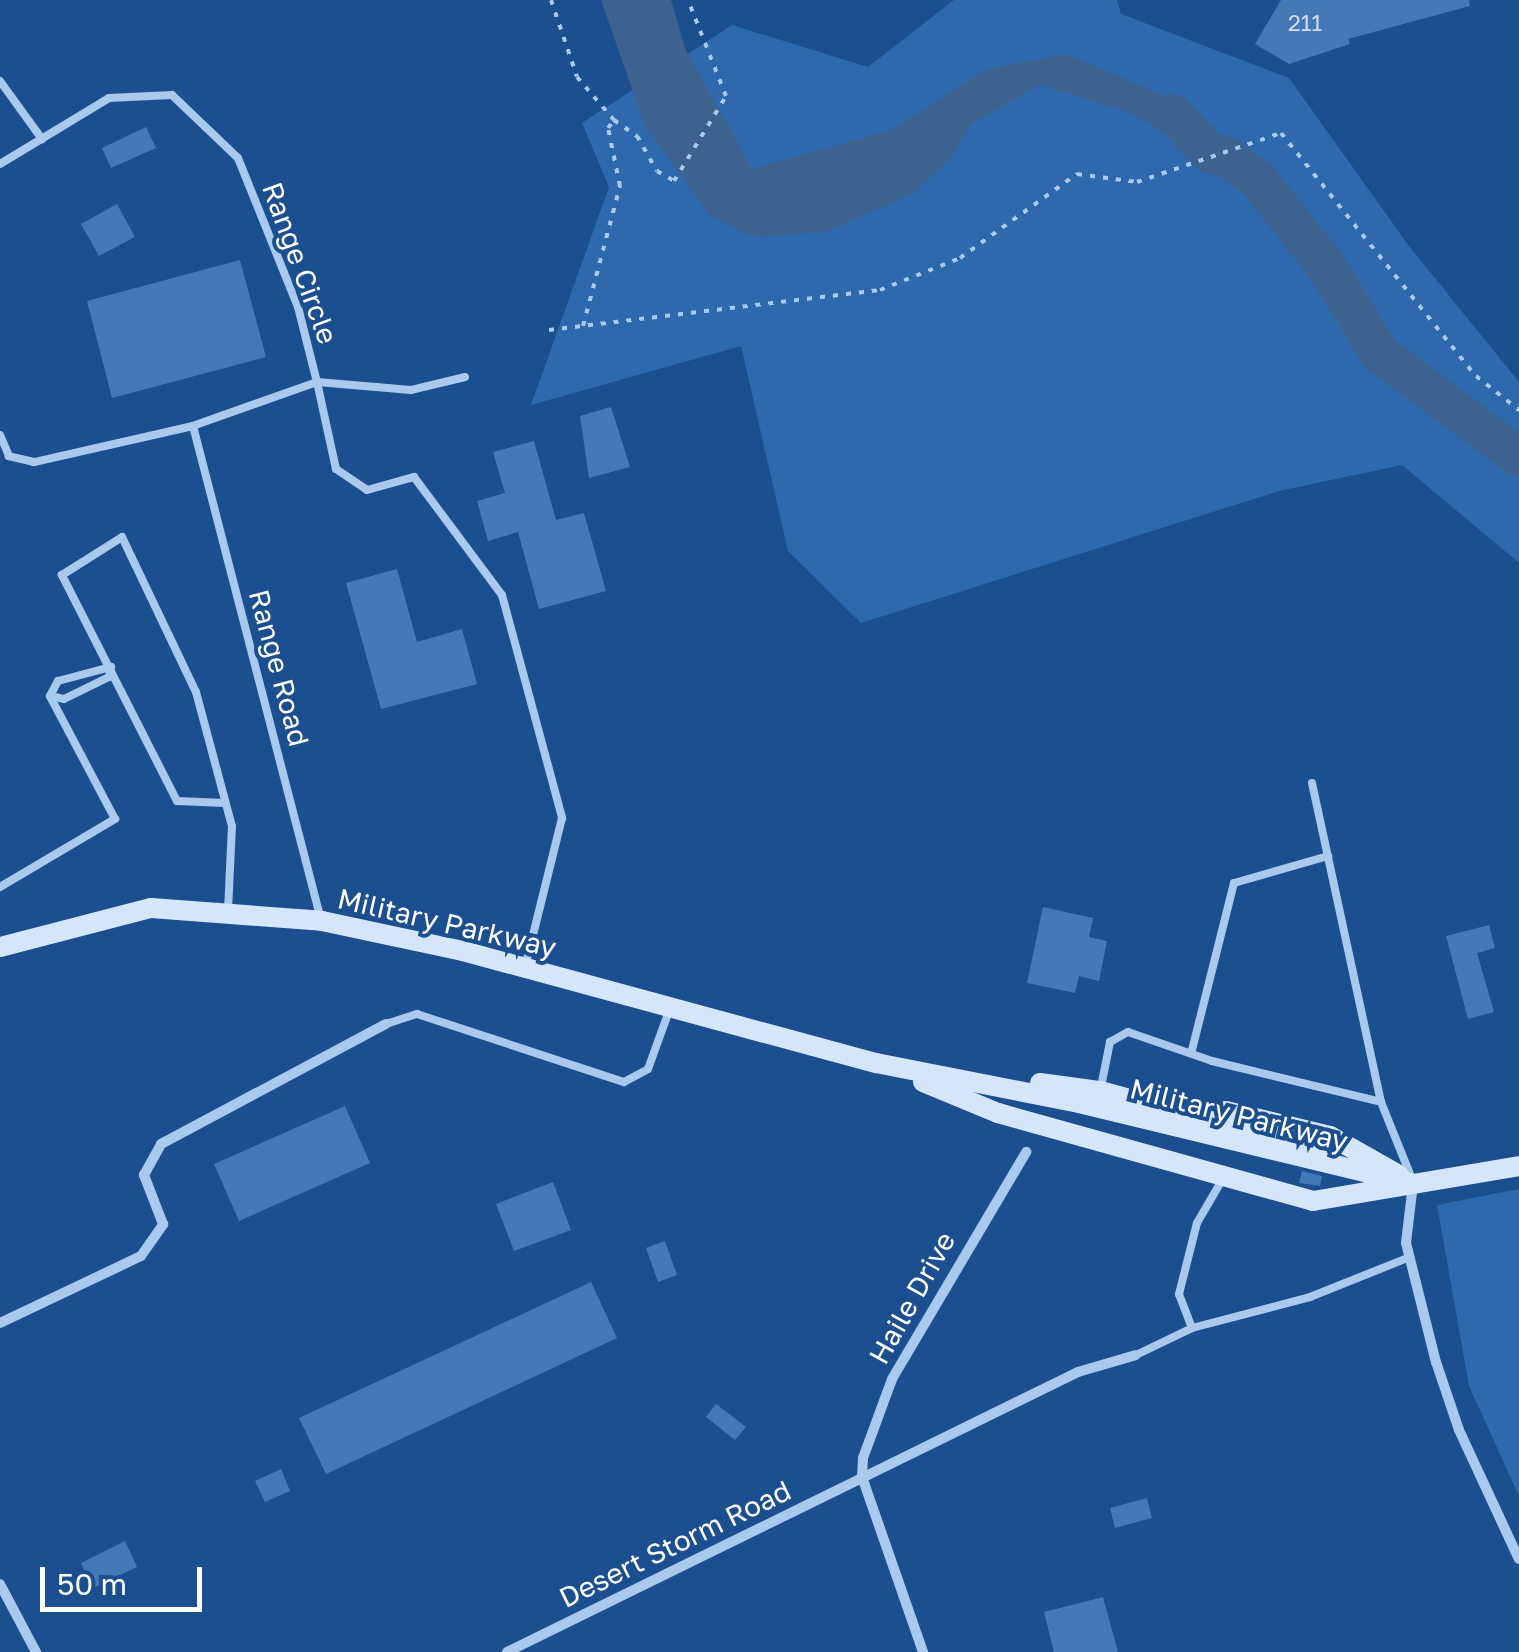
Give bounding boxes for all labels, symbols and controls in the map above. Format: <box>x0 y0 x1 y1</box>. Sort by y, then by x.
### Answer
house number: 211 <box>1288 10 1322 36</box>
street label: Range Circle <box>255 178 345 348</box>
street label: Range Road <box>242 586 316 750</box>
street label: Military Parkway <box>334 881 560 965</box>
street label: Military Parkway <box>1127 1072 1351 1158</box>
street label: Haile Drive <box>862 1226 962 1370</box>
street label: Desert Storm Road <box>554 1473 796 1615</box>
scale bar <box>45 1547 208 1609</box>
text: 50 m <box>57 1566 127 1602</box>

